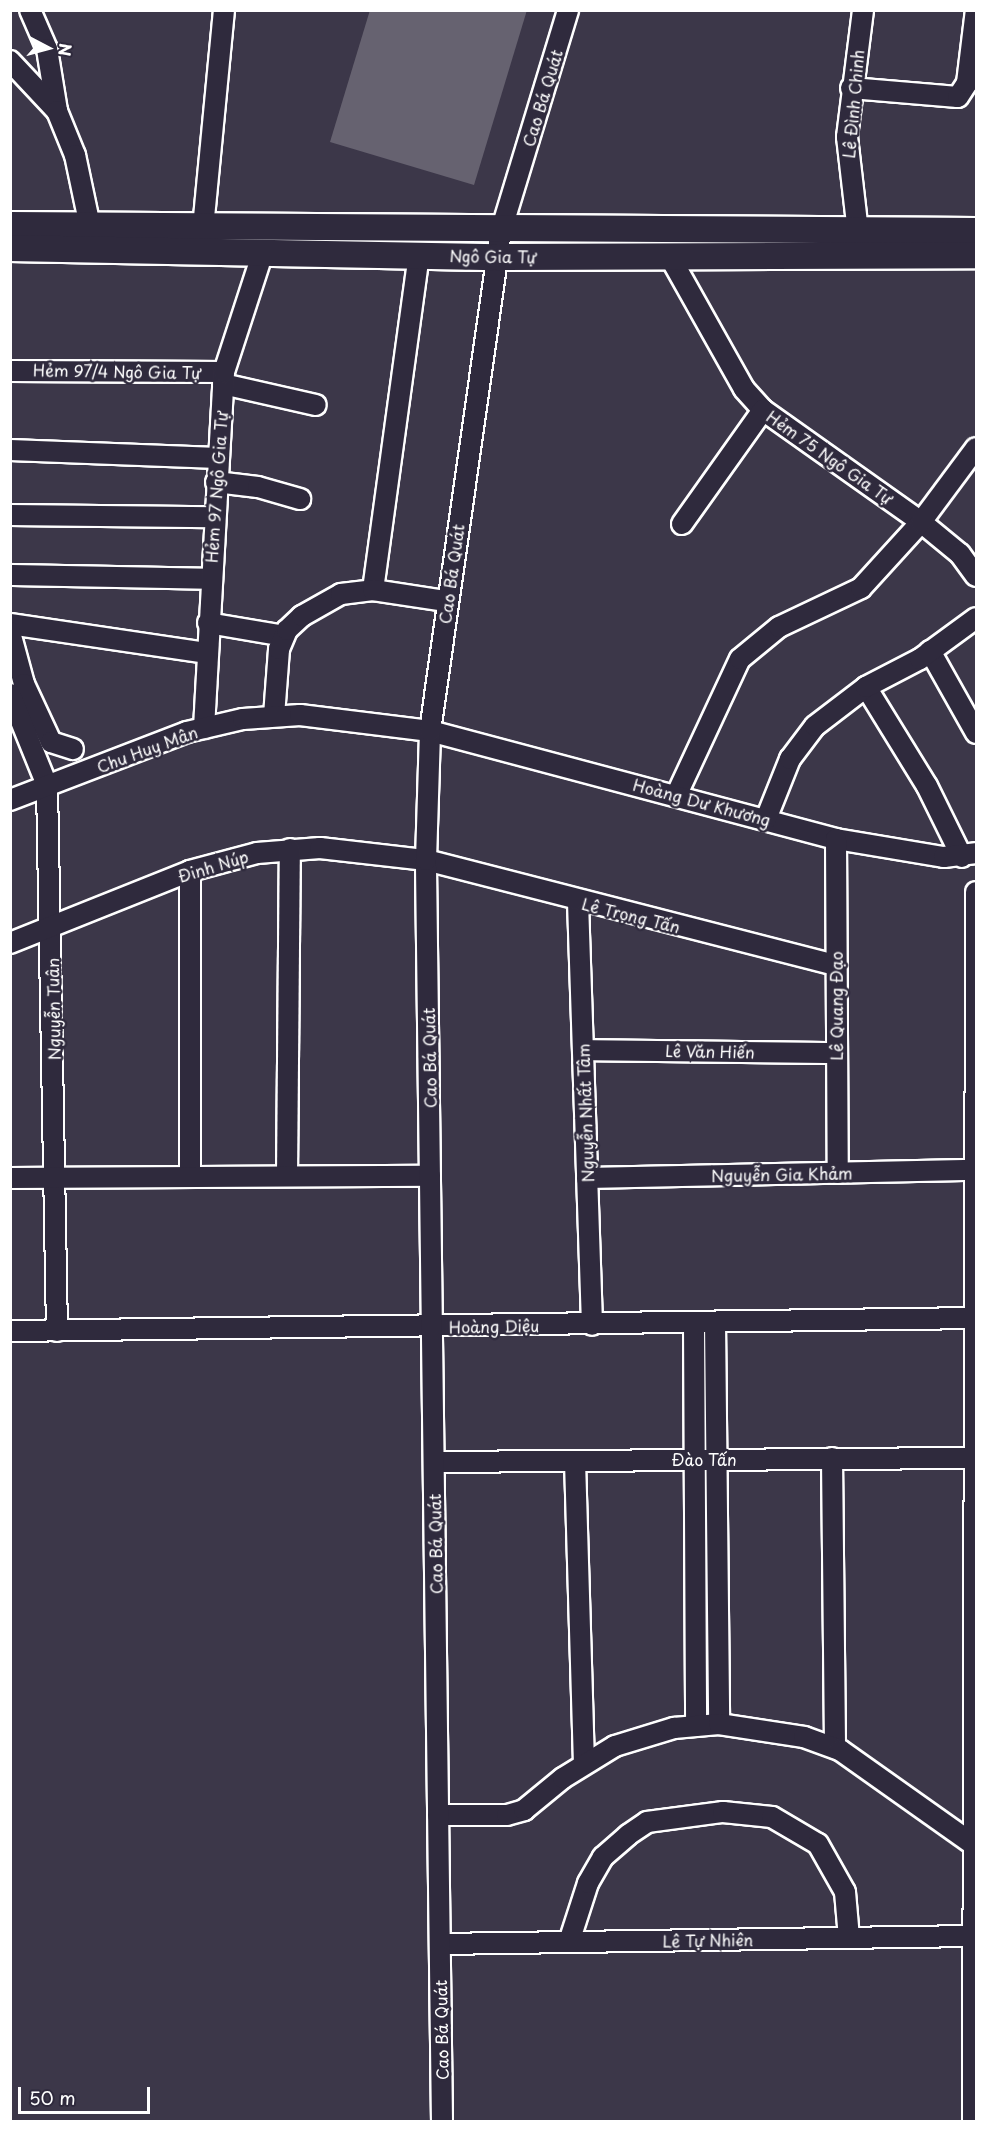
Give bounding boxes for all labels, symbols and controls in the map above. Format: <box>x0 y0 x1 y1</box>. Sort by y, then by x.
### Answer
north arrow <box>18 18 78 78</box>
text: N <box>53 42 78 57</box>
street label: Cao Bá Quát <box>518 47 566 149</box>
street label: Lê Đình Chinh <box>839 49 867 159</box>
street label: Ngô Gia Tự <box>449 246 537 266</box>
street label: Hẻm 97/4 Ngô Gia Tự <box>33 360 201 382</box>
street label: Hẻm 75 Ngô Gia Tự <box>762 405 898 509</box>
street label: Hẻm 97 Ngô Gia Tự <box>201 411 231 563</box>
street label: Cao Bá Quát <box>435 523 467 625</box>
street label: Chu Huy Mân <box>94 722 200 776</box>
street label: Hoàng Dư Khương <box>631 774 773 830</box>
street label: Đinh Núp <box>176 846 250 886</box>
street label: Lê Trọng Tấn <box>580 894 682 936</box>
street label: Lê Quang Đạo <box>826 951 846 1061</box>
street label: Nguyễn Tuân <box>43 957 63 1061</box>
street label: Cao Bá Quát <box>419 1008 439 1108</box>
street label: Lê Văn Hiến <box>664 1041 756 1061</box>
street label: Nguyễn Nhất Tâm <box>573 1043 597 1183</box>
street label: Nguyễn Gia Khảm <box>711 1163 853 1185</box>
street label: Hoàng Diệu <box>449 1316 539 1336</box>
street label: Đào Tấn <box>671 1449 737 1469</box>
street label: Cao Bá Quát <box>425 1494 445 1594</box>
street label: Lê Tự Nhiên <box>662 1930 754 1950</box>
street label: Cao Bá Quát <box>431 1980 451 2080</box>
scale bar <box>21 2075 153 2113</box>
text: 50 m <box>29 2084 76 2111</box>

